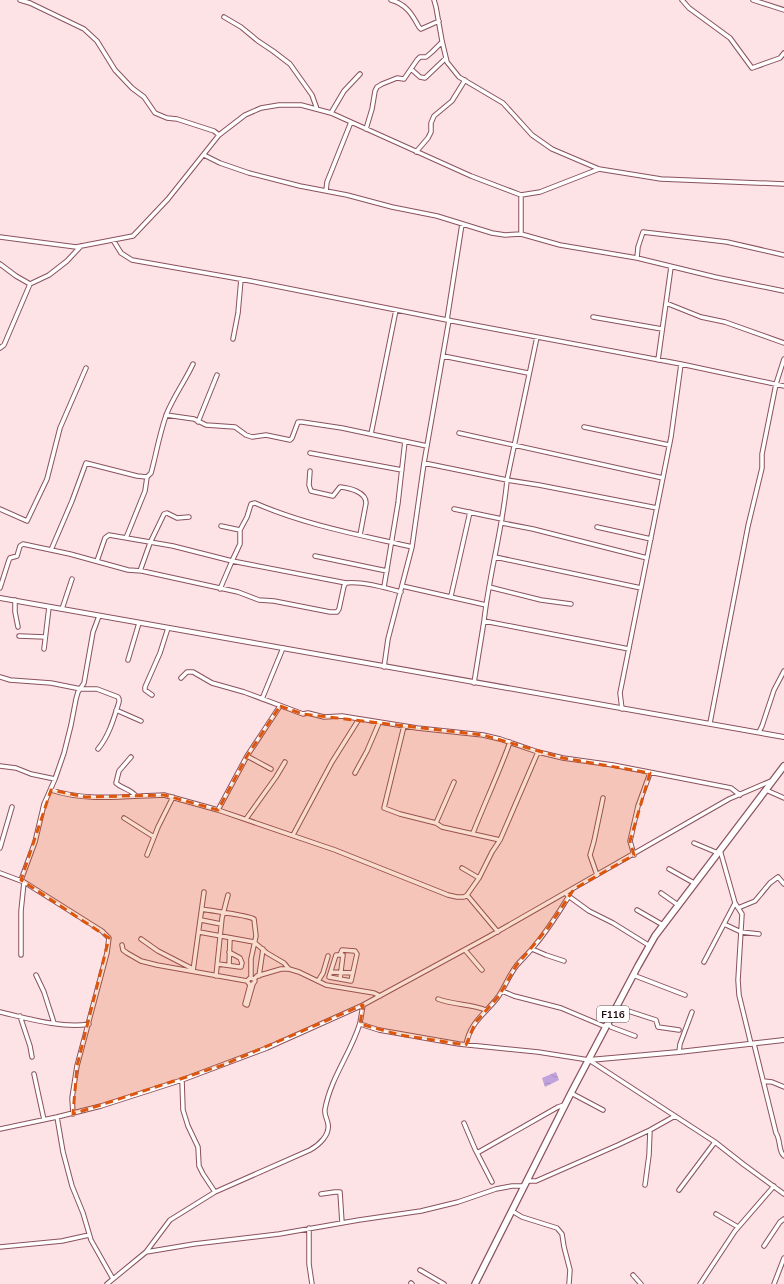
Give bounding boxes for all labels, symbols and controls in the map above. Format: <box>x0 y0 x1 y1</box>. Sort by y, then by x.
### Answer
road number: F116 <box>597 1006 629 1022</box>

